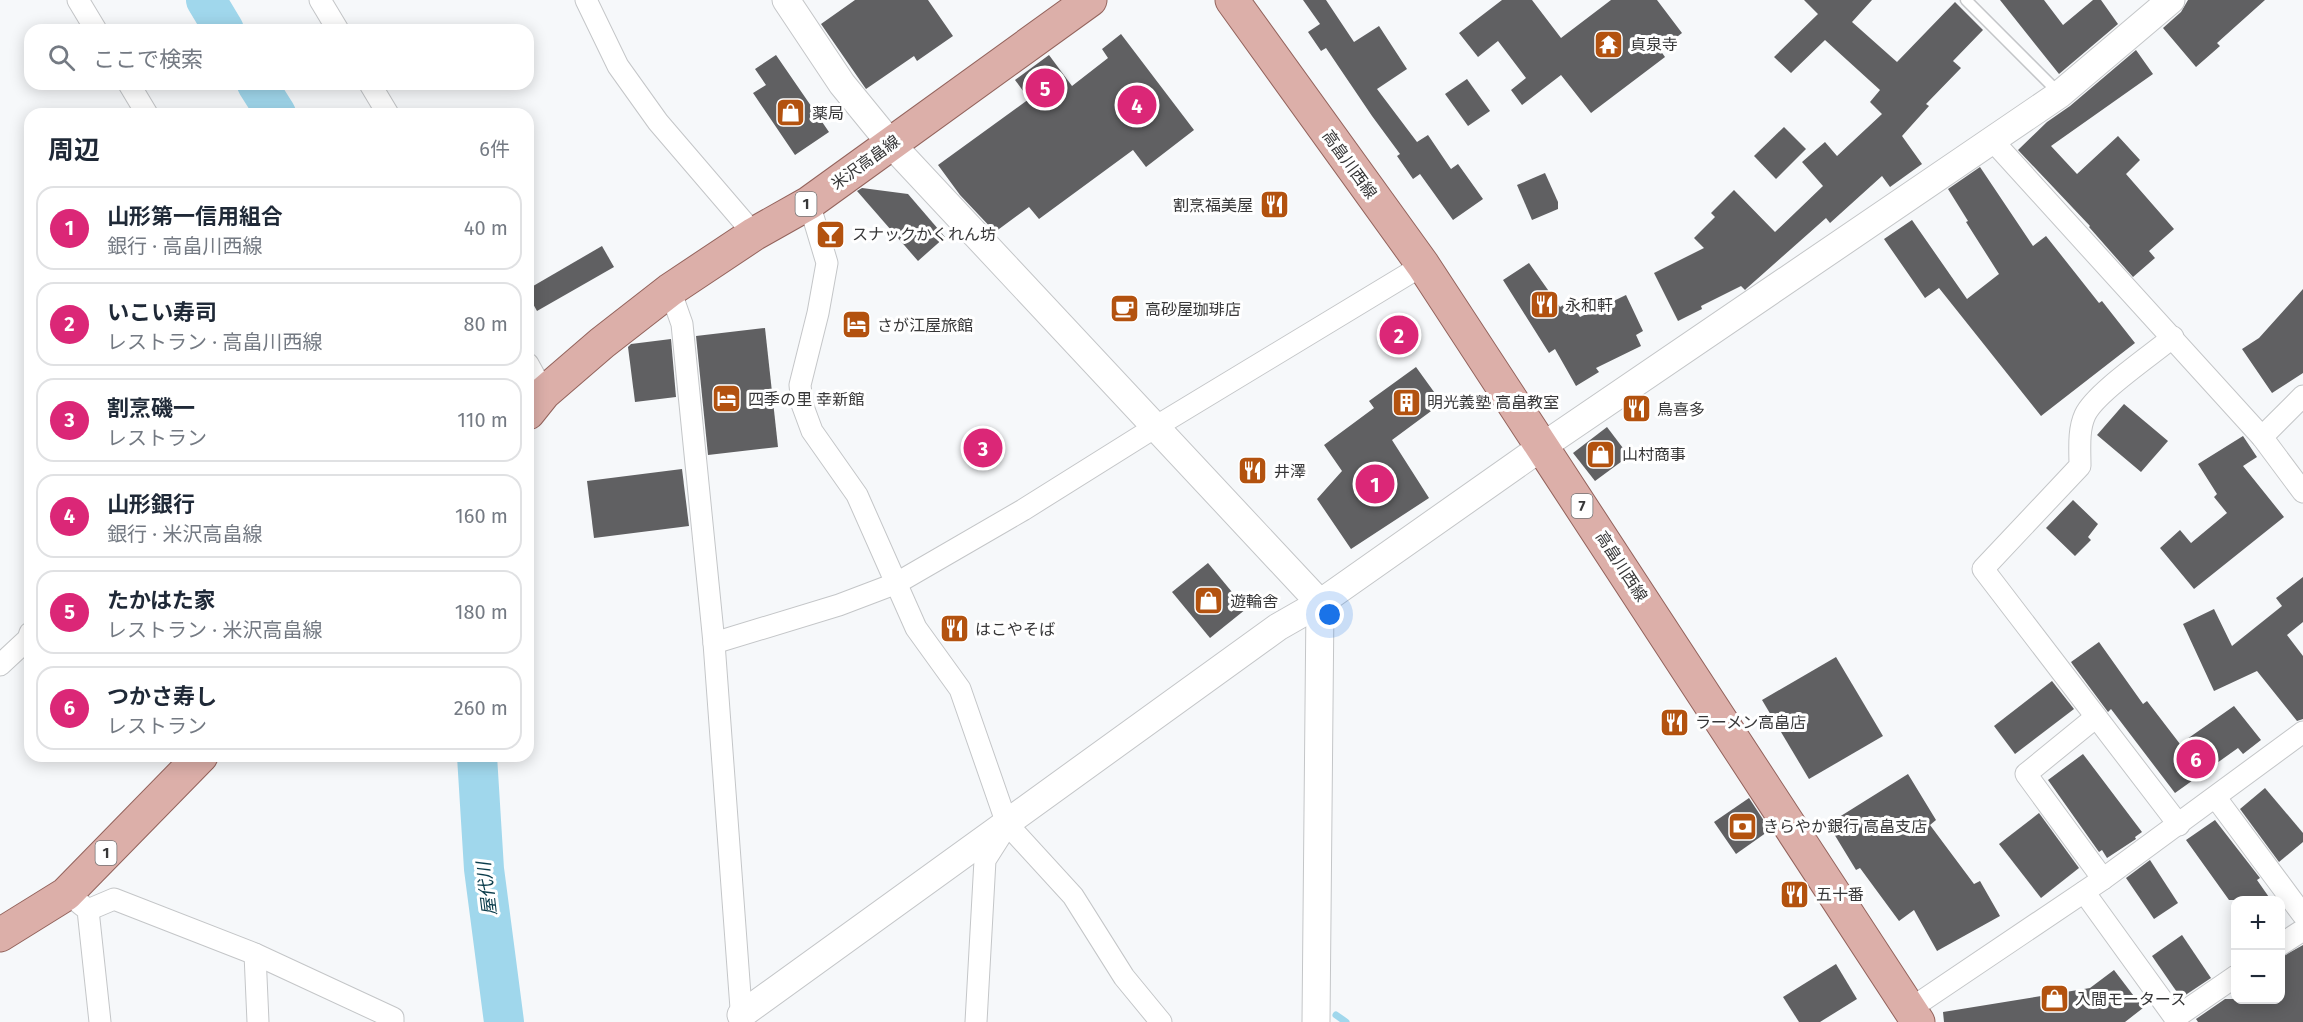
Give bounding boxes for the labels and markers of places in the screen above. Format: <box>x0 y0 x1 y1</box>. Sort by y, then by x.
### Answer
temple icon: 貞泉寺 <box>1593 28 1625 60</box>
place label: 貞泉寺 <box>1630 35 1678 54</box>
pin: 5 <box>1026 66 1064 110</box>
pin: 4 <box>1118 82 1156 128</box>
shop icon: 薬局 <box>775 97 807 129</box>
place label: 薬局 <box>812 104 844 123</box>
restaurant icon: 割烹福美屋 <box>1258 189 1290 221</box>
place label: 割烹福美屋 <box>1173 196 1253 215</box>
bar icon: スナックかくれん坊 <box>815 218 847 250</box>
place label: スナックかくれん坊 <box>852 225 996 244</box>
restaurant icon: 永和軒 <box>1528 289 1560 321</box>
cafe icon: 高砂屋珈琲店 <box>1108 293 1140 325</box>
place label: 永和軒 <box>1565 296 1613 315</box>
place label: 高砂屋珈琲店 <box>1145 300 1241 319</box>
hotel icon: さが江屋旅館 <box>840 309 872 341</box>
pin: 2 <box>1380 312 1418 358</box>
place label: さが江屋旅館 <box>877 316 973 335</box>
hotel icon: 四季の里 幸新館 <box>711 383 743 415</box>
building icon: 明光義塾 高畠教室 <box>1390 386 1422 418</box>
place label: 四季の里 幸新館 <box>748 390 864 409</box>
place label: 明光義塾 高畠教室 <box>1427 393 1559 412</box>
restaurant icon: 鳥喜多 <box>1620 393 1652 425</box>
place label: 鳥喜多 <box>1657 400 1705 419</box>
pin: 3 <box>964 426 1002 470</box>
shop icon: 山村商事 <box>1585 438 1617 470</box>
place label: 山村商事 <box>1622 445 1686 464</box>
restaurant icon: 井澤 <box>1237 455 1269 487</box>
place label: 井澤 <box>1274 462 1306 481</box>
pin: 1 <box>1356 462 1394 506</box>
shop icon: 遊輪舎 <box>1193 585 1225 617</box>
place label: 遊輪舎 <box>1230 592 1278 611</box>
restaurant icon: はこやそば <box>938 613 970 645</box>
place label: はこやそば <box>975 620 1055 639</box>
restaurant icon: ラーメン高畠店 <box>1658 706 1690 738</box>
place label: ラーメン高畠店 <box>1695 713 1806 732</box>
pin: 6 <box>2176 736 2216 782</box>
bank icon: きらやか銀行 高畠支店 <box>1726 810 1758 842</box>
place label: きらやか銀行 高畠支店 <box>1763 817 1927 836</box>
restaurant icon: 五十番 <box>1779 878 1811 910</box>
place label: 五十番 <box>1816 885 1864 904</box>
shop icon: 入間モータース <box>2038 983 2070 1015</box>
place label: 入間モータース <box>2075 990 2186 1009</box>

